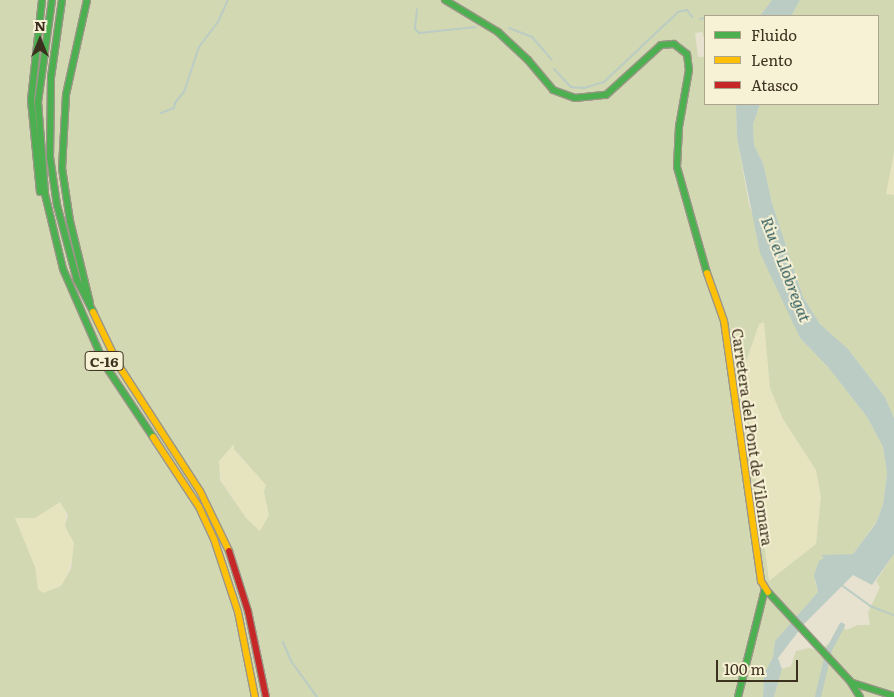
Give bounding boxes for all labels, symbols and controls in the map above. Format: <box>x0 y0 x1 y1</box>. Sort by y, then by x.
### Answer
north arrow <box>15 15 65 65</box>
text: N <box>34 15 46 35</box>
legend <box>704 15 879 105</box>
text: Fluido <box>751 23 797 46</box>
text: Lento <box>751 48 792 71</box>
text: Atasco <box>751 73 798 96</box>
water label: Riu el Llobregat <box>758 214 816 324</box>
street label: Carretera del Pont de Vilomara <box>729 327 777 547</box>
road number: C-16 <box>84 350 124 372</box>
scale bar <box>719 650 802 682</box>
text: 100 m <box>724 657 765 680</box>

